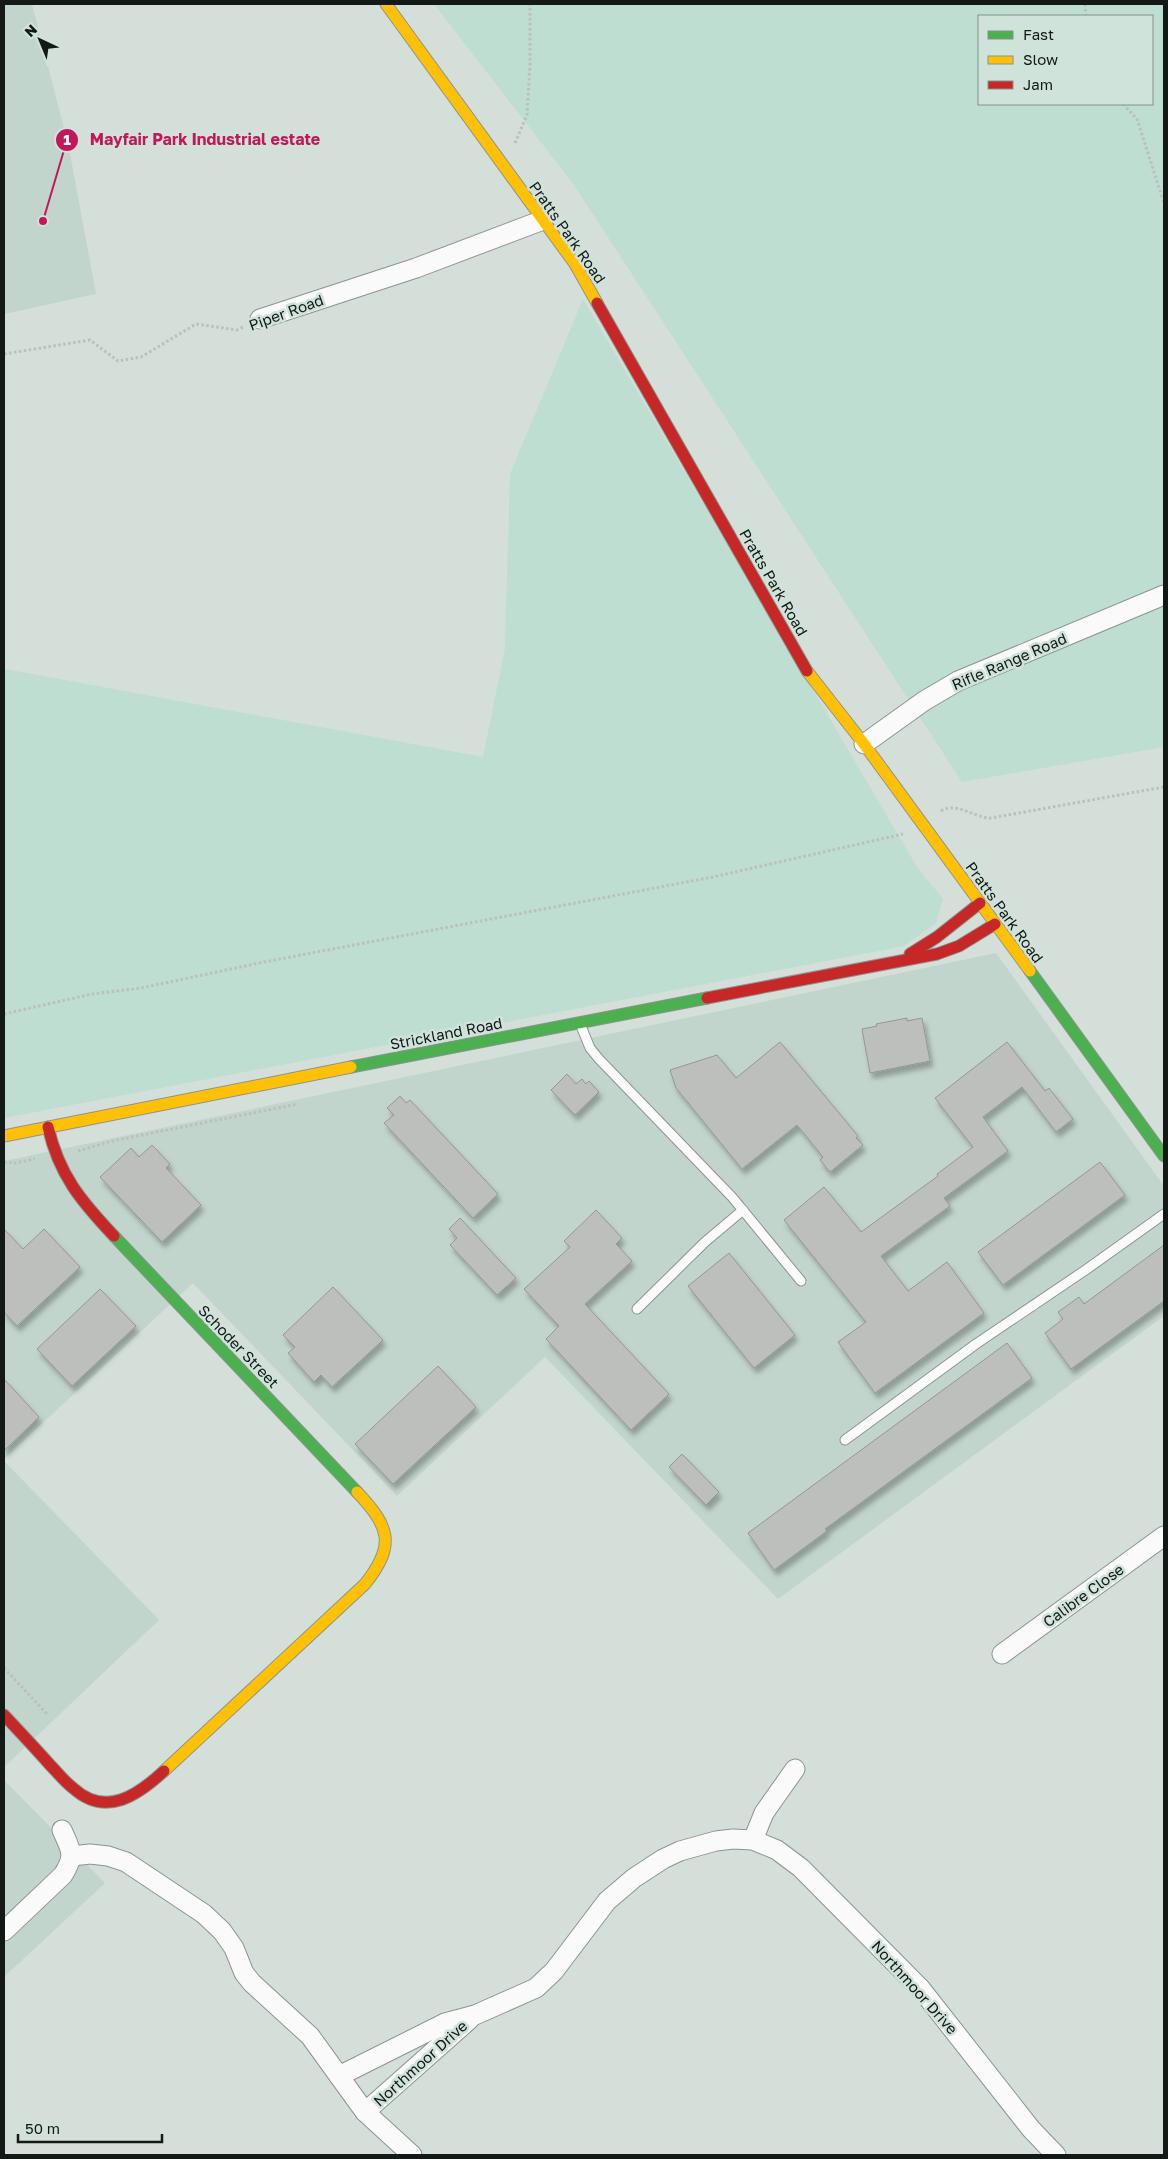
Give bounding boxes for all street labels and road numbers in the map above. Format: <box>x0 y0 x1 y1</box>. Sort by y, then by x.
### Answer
street label: Pratts Park Road <box>526 178 610 286</box>
street label: Piper Road <box>246 290 326 334</box>
street label: Pratts Park Road <box>736 525 812 639</box>
street label: Rifle Range Road <box>949 629 1069 693</box>
street label: Pratts Park Road <box>962 858 1048 966</box>
street label: Strickland Road <box>388 1013 504 1053</box>
street label: Schoder Street <box>195 1301 283 1391</box>
street label: Calibre Close <box>1039 1560 1127 1630</box>
street label: Northmoor Drive <box>868 1936 962 2038</box>
street label: Northmoor Drive <box>369 2016 471 2110</box>

